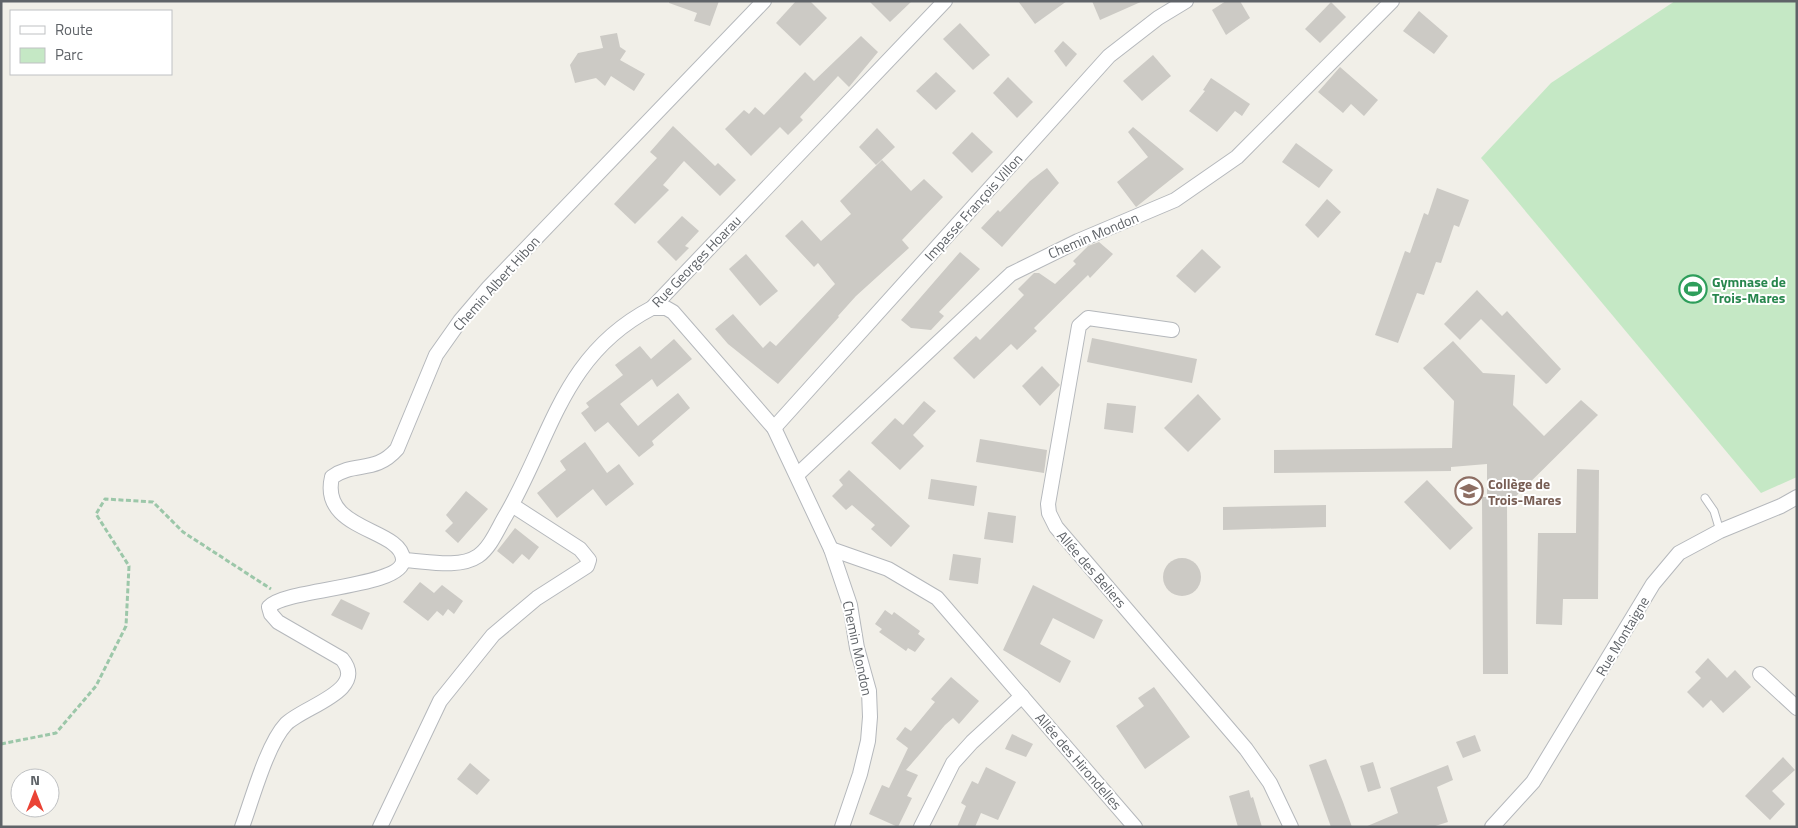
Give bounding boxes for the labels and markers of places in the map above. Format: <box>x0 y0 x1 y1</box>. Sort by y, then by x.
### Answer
place label: Gymnase de Trois-Mares <box>1712 271 1786 308</box>
sports icon: Gymnase de Trois-Mares <box>1678 274 1708 304</box>
place label: Collège de Trois-Mares <box>1488 473 1562 510</box>
school or university icon: Collège de Trois-Mares <box>1454 476 1484 506</box>

